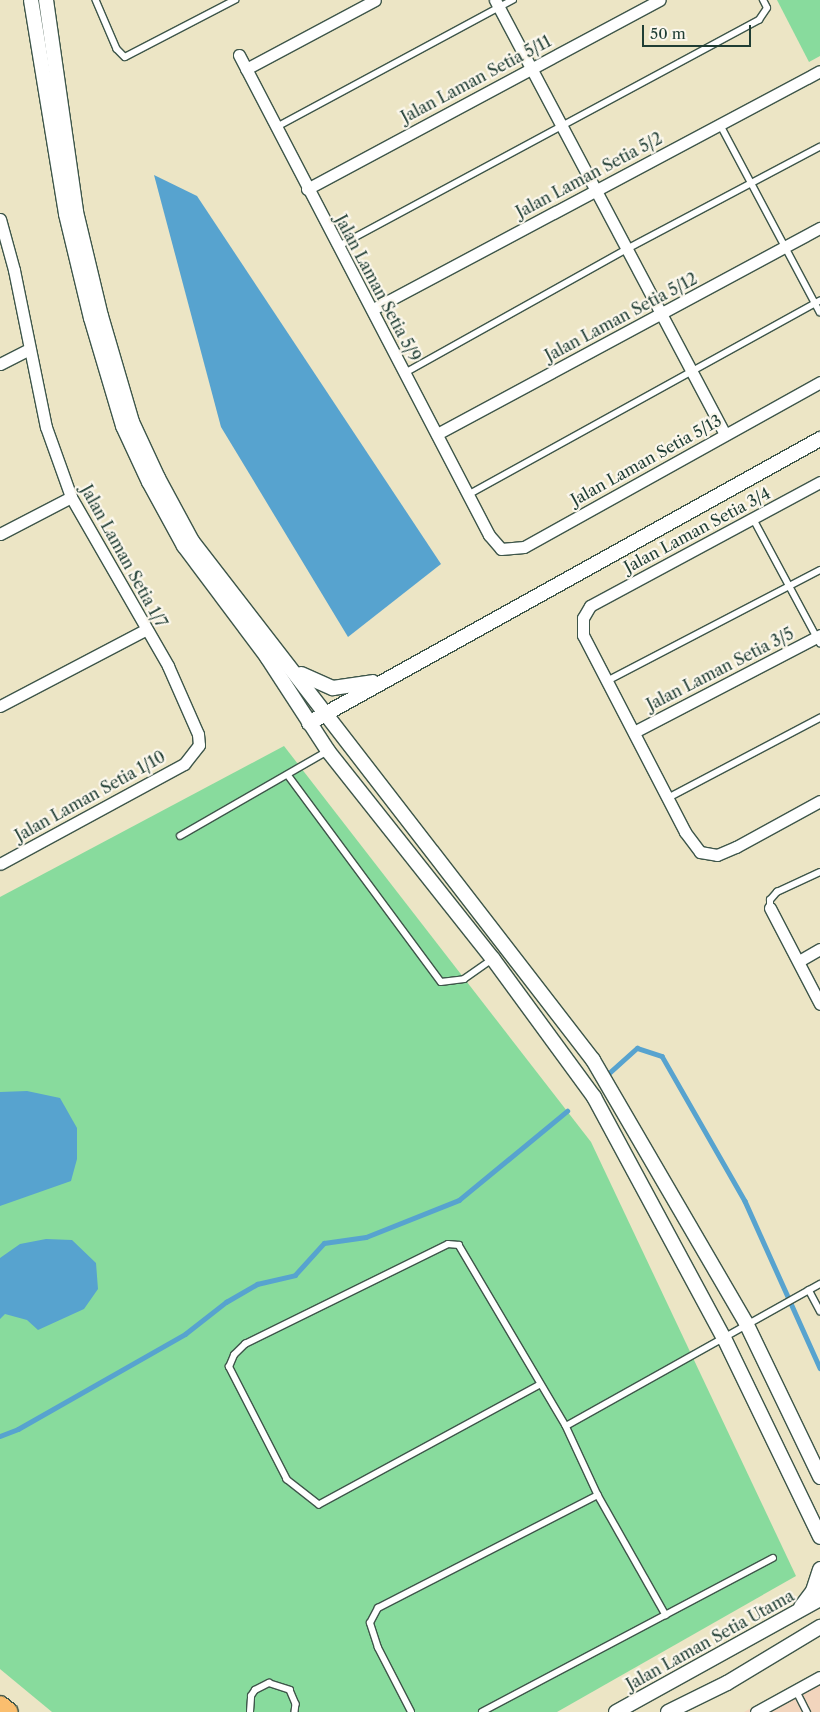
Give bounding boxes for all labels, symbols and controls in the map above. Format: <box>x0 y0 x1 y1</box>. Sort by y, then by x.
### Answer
scale bar <box>645 15 754 47</box>
text: 50 m <box>650 24 686 43</box>
street label: Jalan Laman Setia 5/11 <box>398 31 554 127</box>
street label: Jalan Laman Setia 5/2 <box>512 128 666 222</box>
street label: Jalan Laman Setia 5/9 <box>331 211 425 365</box>
street label: Jalan Laman Setia 5/12 <box>541 269 701 365</box>
street label: Jalan Laman Setia 5/13 <box>567 411 725 509</box>
street label: Jalan Laman Setia 1/7 <box>77 481 171 631</box>
street label: Jalan Laman Setia 3/4 <box>621 483 773 577</box>
street label: Jalan Laman Setia 3/5 <box>643 624 797 714</box>
street label: Jalan Laman Setia 1/10 <box>11 747 169 845</box>
street label: Jalan Laman Setia Utama <box>623 1586 797 1694</box>

